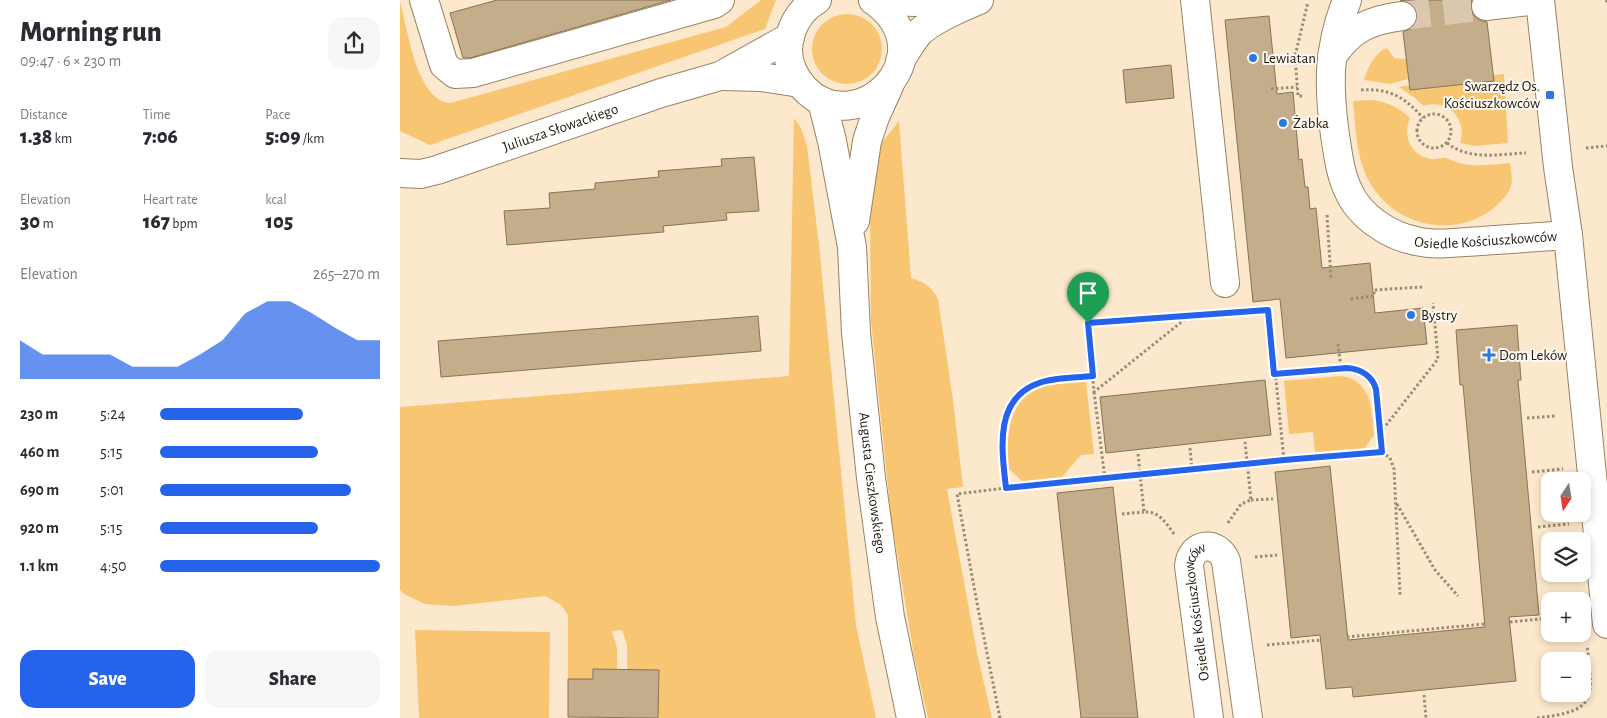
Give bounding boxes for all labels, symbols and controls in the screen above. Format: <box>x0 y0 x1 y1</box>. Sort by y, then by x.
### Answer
button: share <box>328 17 380 69</box>
text: Morning run <box>20 19 162 47</box>
place label: Lewiatan <box>1263 51 1316 66</box>
marker: Lewiatan <box>1247 52 1259 64</box>
text: 09:47 · 6 × 230 m <box>20 53 121 69</box>
place label: Swarzędz Os. Kościuszkowców <box>1444 79 1540 111</box>
marker: Swarzędz Os. Kościuszkowców <box>1544 89 1556 101</box>
street label: Juliusza Słowackiego <box>501 101 620 154</box>
text: Distance <box>20 108 67 122</box>
text: Time <box>143 108 171 122</box>
text: Pace <box>265 108 291 122</box>
place label: Żabka <box>1293 114 1329 131</box>
marker: Żabka <box>1277 117 1289 129</box>
text: 1.38 <box>20 126 52 147</box>
text: 7:06 <box>143 126 178 147</box>
text: 5:09 <box>265 126 300 147</box>
text: km <box>52 132 72 146</box>
text: /km <box>300 132 324 146</box>
text: Elevation <box>20 193 71 207</box>
text: Heart rate <box>143 193 198 207</box>
text: kcal <box>265 193 287 207</box>
text: 30 <box>20 211 40 232</box>
text: 167 <box>143 211 170 232</box>
text: 105 <box>265 211 293 232</box>
text: m <box>40 217 54 231</box>
text: bpm <box>170 217 198 231</box>
street label: Osiedle Kościuszkowców <box>1413 228 1557 251</box>
text: Elevation <box>20 266 78 282</box>
text: 265–270 m <box>313 266 380 282</box>
pin <box>1067 272 1109 323</box>
icon: arrive <box>1074 279 1102 307</box>
place label: Bystry <box>1421 308 1458 323</box>
marker: Bystry <box>1405 309 1417 321</box>
place label: Dom Leków <box>1499 348 1567 363</box>
marker: Dom Leków <box>1483 349 1495 361</box>
text: 230 m <box>20 406 58 422</box>
text: 5:24 <box>100 406 125 422</box>
street label: Augusta Cieszkowskiego <box>857 411 889 554</box>
text: 460 m <box>20 444 59 460</box>
text: 5:15 <box>100 444 123 460</box>
north arrow <box>1541 472 1591 522</box>
map controls <box>1541 472 1591 702</box>
text: 690 m <box>20 482 59 498</box>
text: 5:01 <box>100 482 124 498</box>
text: 920 m <box>20 520 59 536</box>
text: 5:15 <box>100 520 123 536</box>
button: layers <box>1541 532 1591 582</box>
street label: Osiedle Kościuszkowców <box>1181 539 1212 682</box>
text: 1.1 km <box>20 558 58 574</box>
text: 4:50 <box>100 558 127 574</box>
button: + <box>1541 592 1591 642</box>
button: Save <box>20 650 195 708</box>
button: Share <box>205 650 380 708</box>
button: − <box>1541 652 1591 702</box>

